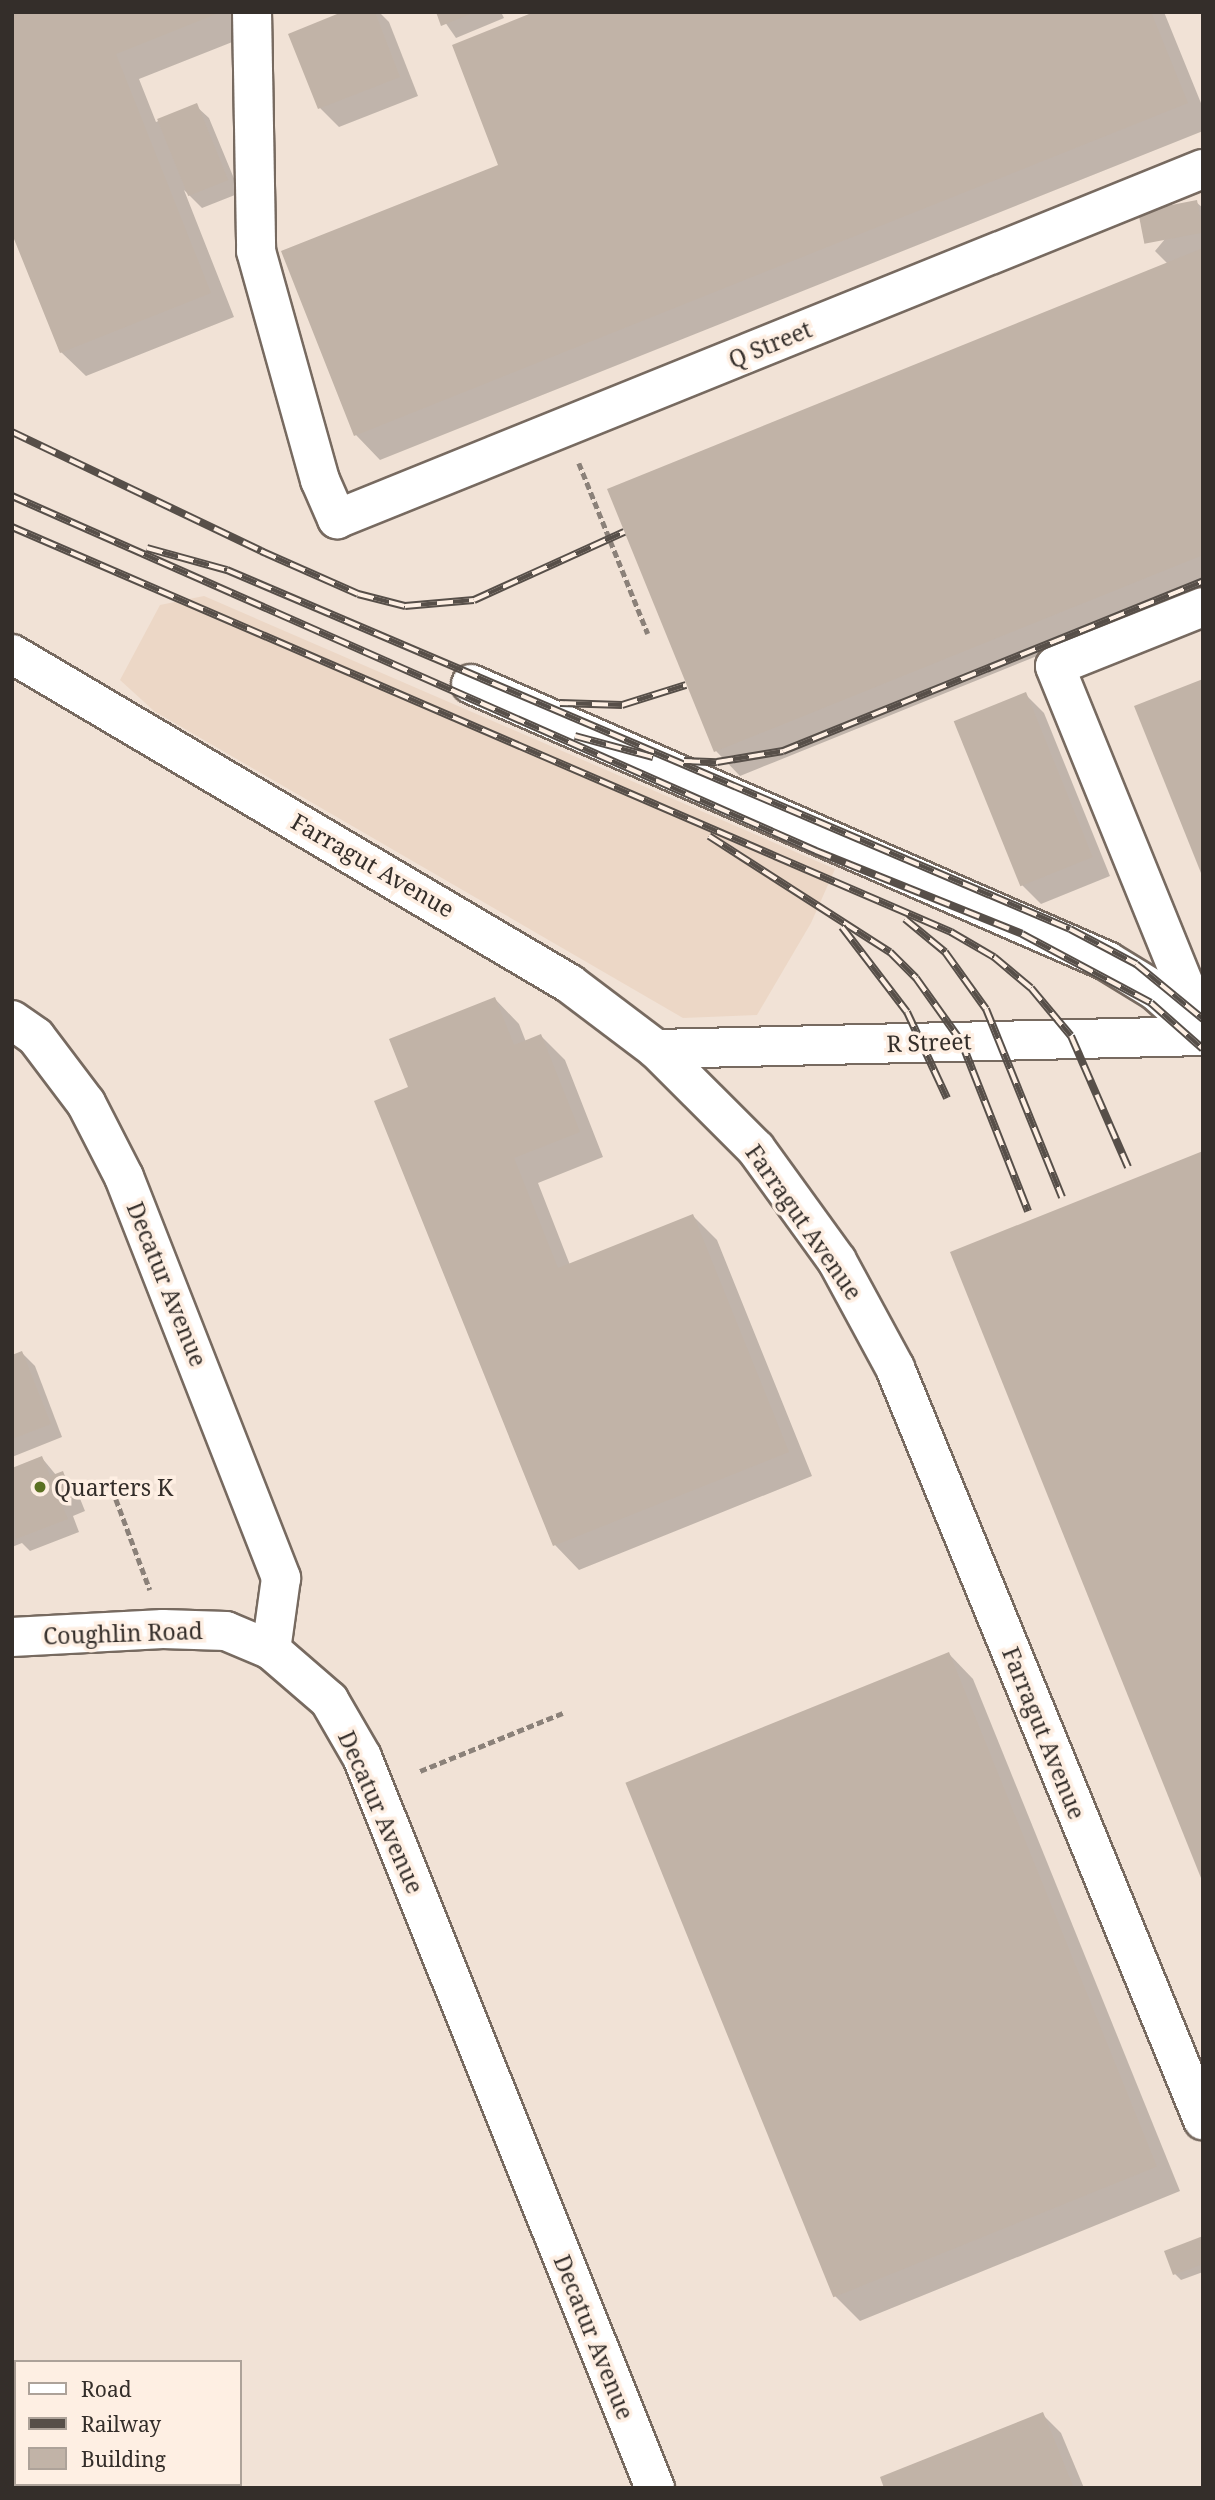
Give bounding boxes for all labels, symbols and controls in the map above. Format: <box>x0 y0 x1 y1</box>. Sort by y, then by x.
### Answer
street label: Q Street <box>724 315 816 373</box>
street label: Farragut Avenue <box>287 807 459 923</box>
street label: R Street <box>886 1027 972 1057</box>
street label: Farragut Avenue <box>740 1139 868 1305</box>
street label: Decatur Avenue <box>121 1198 213 1370</box>
place label: Quarters K <box>54 1473 173 1501</box>
marker: Quarters K <box>32 1479 48 1495</box>
street label: Coughlin Road <box>43 1616 203 1650</box>
street label: Farragut Avenue <box>997 1643 1091 1823</box>
street label: Decatur Avenue <box>333 1726 429 1898</box>
street label: Decatur Avenue <box>548 2251 640 2423</box>
legend <box>14 2360 242 2486</box>
text: Road <box>81 2375 132 2403</box>
text: Railway <box>81 2410 161 2438</box>
text: Building <box>81 2445 166 2473</box>

